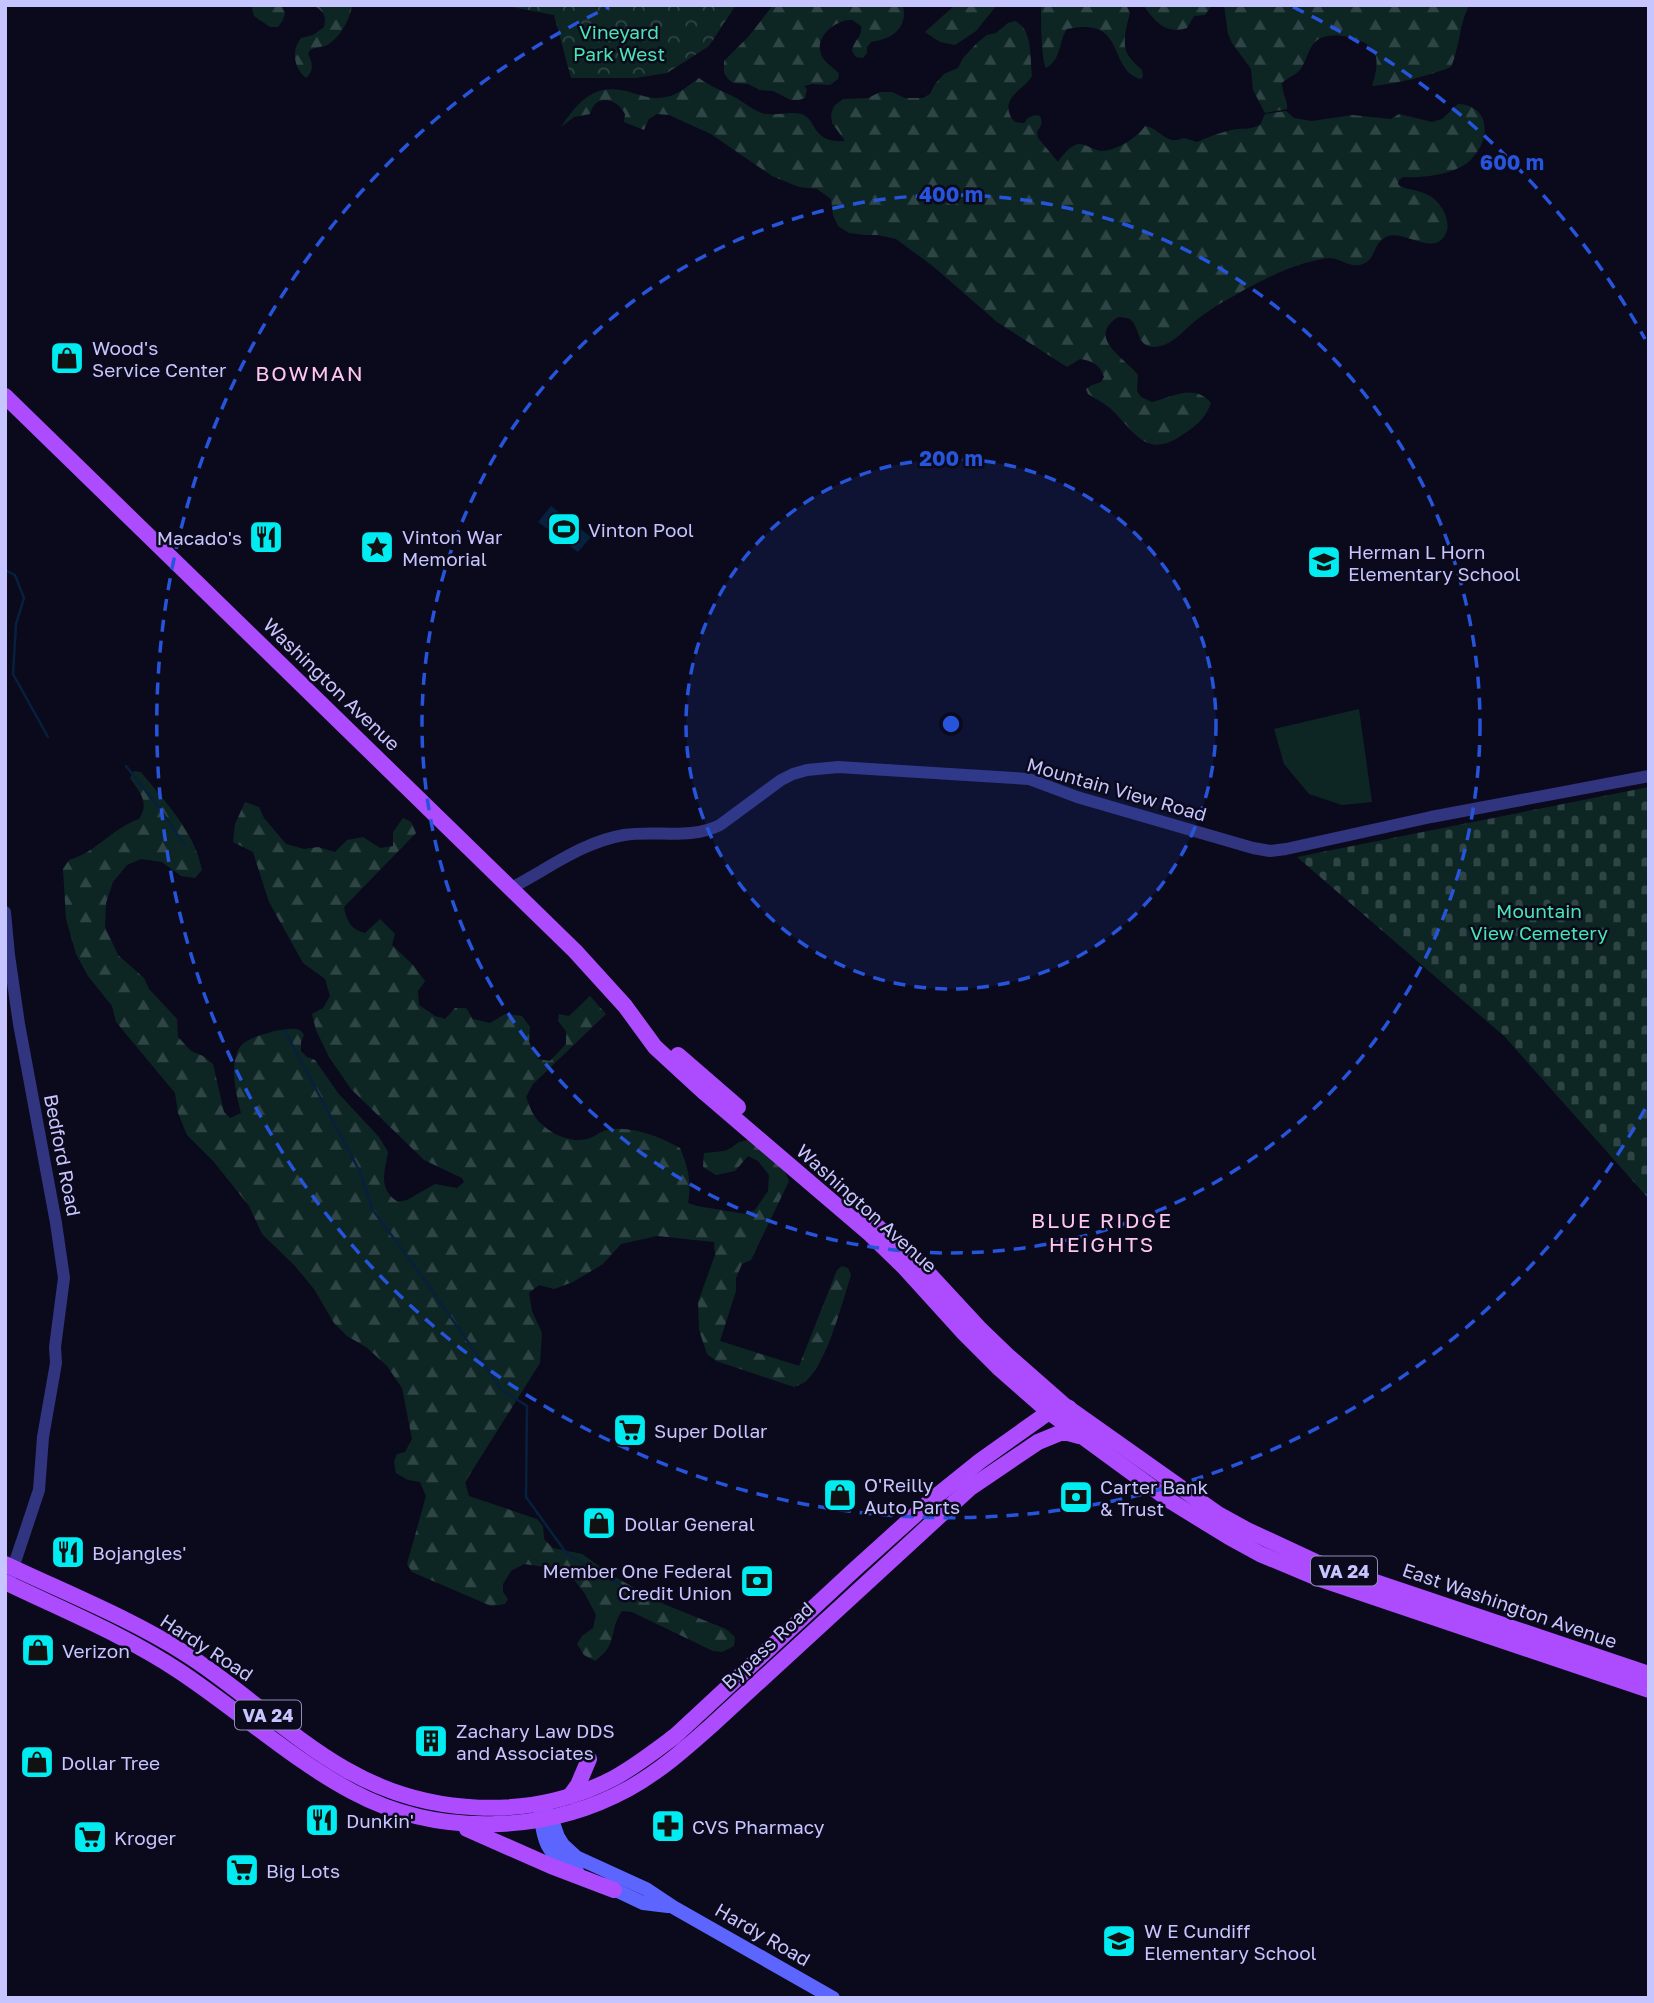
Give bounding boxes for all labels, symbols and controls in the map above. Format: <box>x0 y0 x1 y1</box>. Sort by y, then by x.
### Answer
park label: Vineyard Park West <box>573 20 665 65</box>
text: 600 m <box>1480 149 1544 175</box>
text: 400 m <box>919 181 983 207</box>
place label: Wood's Service Center <box>92 336 227 381</box>
shop icon: Wood's Service Center <box>48 339 86 377</box>
district label: BOWMAN <box>255 360 365 386</box>
text: 200 m <box>919 445 983 471</box>
sports icon: Vinton Pool <box>545 510 583 548</box>
restaurant icon: Macado's <box>247 518 285 556</box>
place label: Vinton Pool <box>588 518 694 541</box>
place label: Vinton War Memorial <box>402 525 503 570</box>
place label: Macado's <box>157 526 242 549</box>
place icon: Vinton War Memorial <box>358 528 396 566</box>
place label: Herman L Horn Elementary School <box>1348 540 1521 585</box>
school or university icon: Herman L Horn Elementary School <box>1305 543 1343 581</box>
street label: Washington Avenue <box>259 613 405 755</box>
centre of rings <box>939 712 963 736</box>
street label: Mountain View Road <box>1024 752 1210 826</box>
park label: Mountain View Cemetery <box>1470 899 1608 944</box>
street label: Bedford Road <box>40 1092 86 1218</box>
street label: Washington Avenue <box>792 1139 942 1277</box>
district label: BLUE RIDGE HEIGHTS <box>1031 1207 1173 1257</box>
supermarket icon: Super Dollar <box>611 1411 649 1449</box>
place label: Super Dollar <box>654 1419 768 1442</box>
place label: O'Reilly Auto Parts <box>864 1473 960 1518</box>
place label: Carter Bank & Trust <box>1100 1475 1208 1520</box>
shop icon: O'Reilly Auto Parts <box>821 1476 859 1514</box>
bank icon: Carter Bank & Trust <box>1057 1478 1095 1516</box>
shop icon: Dollar General <box>580 1504 618 1542</box>
place label: Dollar General <box>624 1512 755 1535</box>
restaurant icon: Bojangles' <box>49 1533 87 1571</box>
place label: Bojangles' <box>92 1541 187 1564</box>
road number: VA 24 <box>1311 1556 1377 1586</box>
street label: East Washington Avenue <box>1400 1557 1620 1653</box>
place label: Member One Federal Credit Union <box>543 1559 732 1604</box>
bank icon: Member One Federal Credit Union <box>738 1562 776 1600</box>
street label: Bypass Road <box>716 1597 818 1693</box>
street label: Hardy Road <box>156 1608 258 1686</box>
shop icon: Verizon <box>19 1631 57 1669</box>
place label: Verizon <box>62 1639 130 1662</box>
road number: VA 24 <box>235 1700 301 1730</box>
place label: Zachary Law DDS and Associates <box>456 1719 615 1764</box>
building icon: Zachary Law DDS and Associates <box>412 1722 450 1760</box>
shop icon: Dollar Tree <box>18 1743 56 1781</box>
place label: Dollar Tree <box>61 1751 160 1774</box>
restaurant icon: Dunkin' <box>303 1801 341 1839</box>
pharmacy icon: CVS Pharmacy <box>649 1807 687 1845</box>
place label: Dunkin' <box>346 1809 414 1832</box>
place label: CVS Pharmacy <box>692 1815 825 1838</box>
supermarket icon: Kroger <box>71 1818 109 1856</box>
place label: Kroger <box>114 1826 176 1849</box>
supermarket icon: Big Lots <box>223 1851 261 1889</box>
place label: Big Lots <box>266 1859 340 1882</box>
street label: Hardy Road <box>711 1898 815 1970</box>
place label: W E Cundiff Elementary School <box>1144 1919 1317 1964</box>
school or university icon: W E Cundiff Elementary School <box>1100 1922 1138 1960</box>

